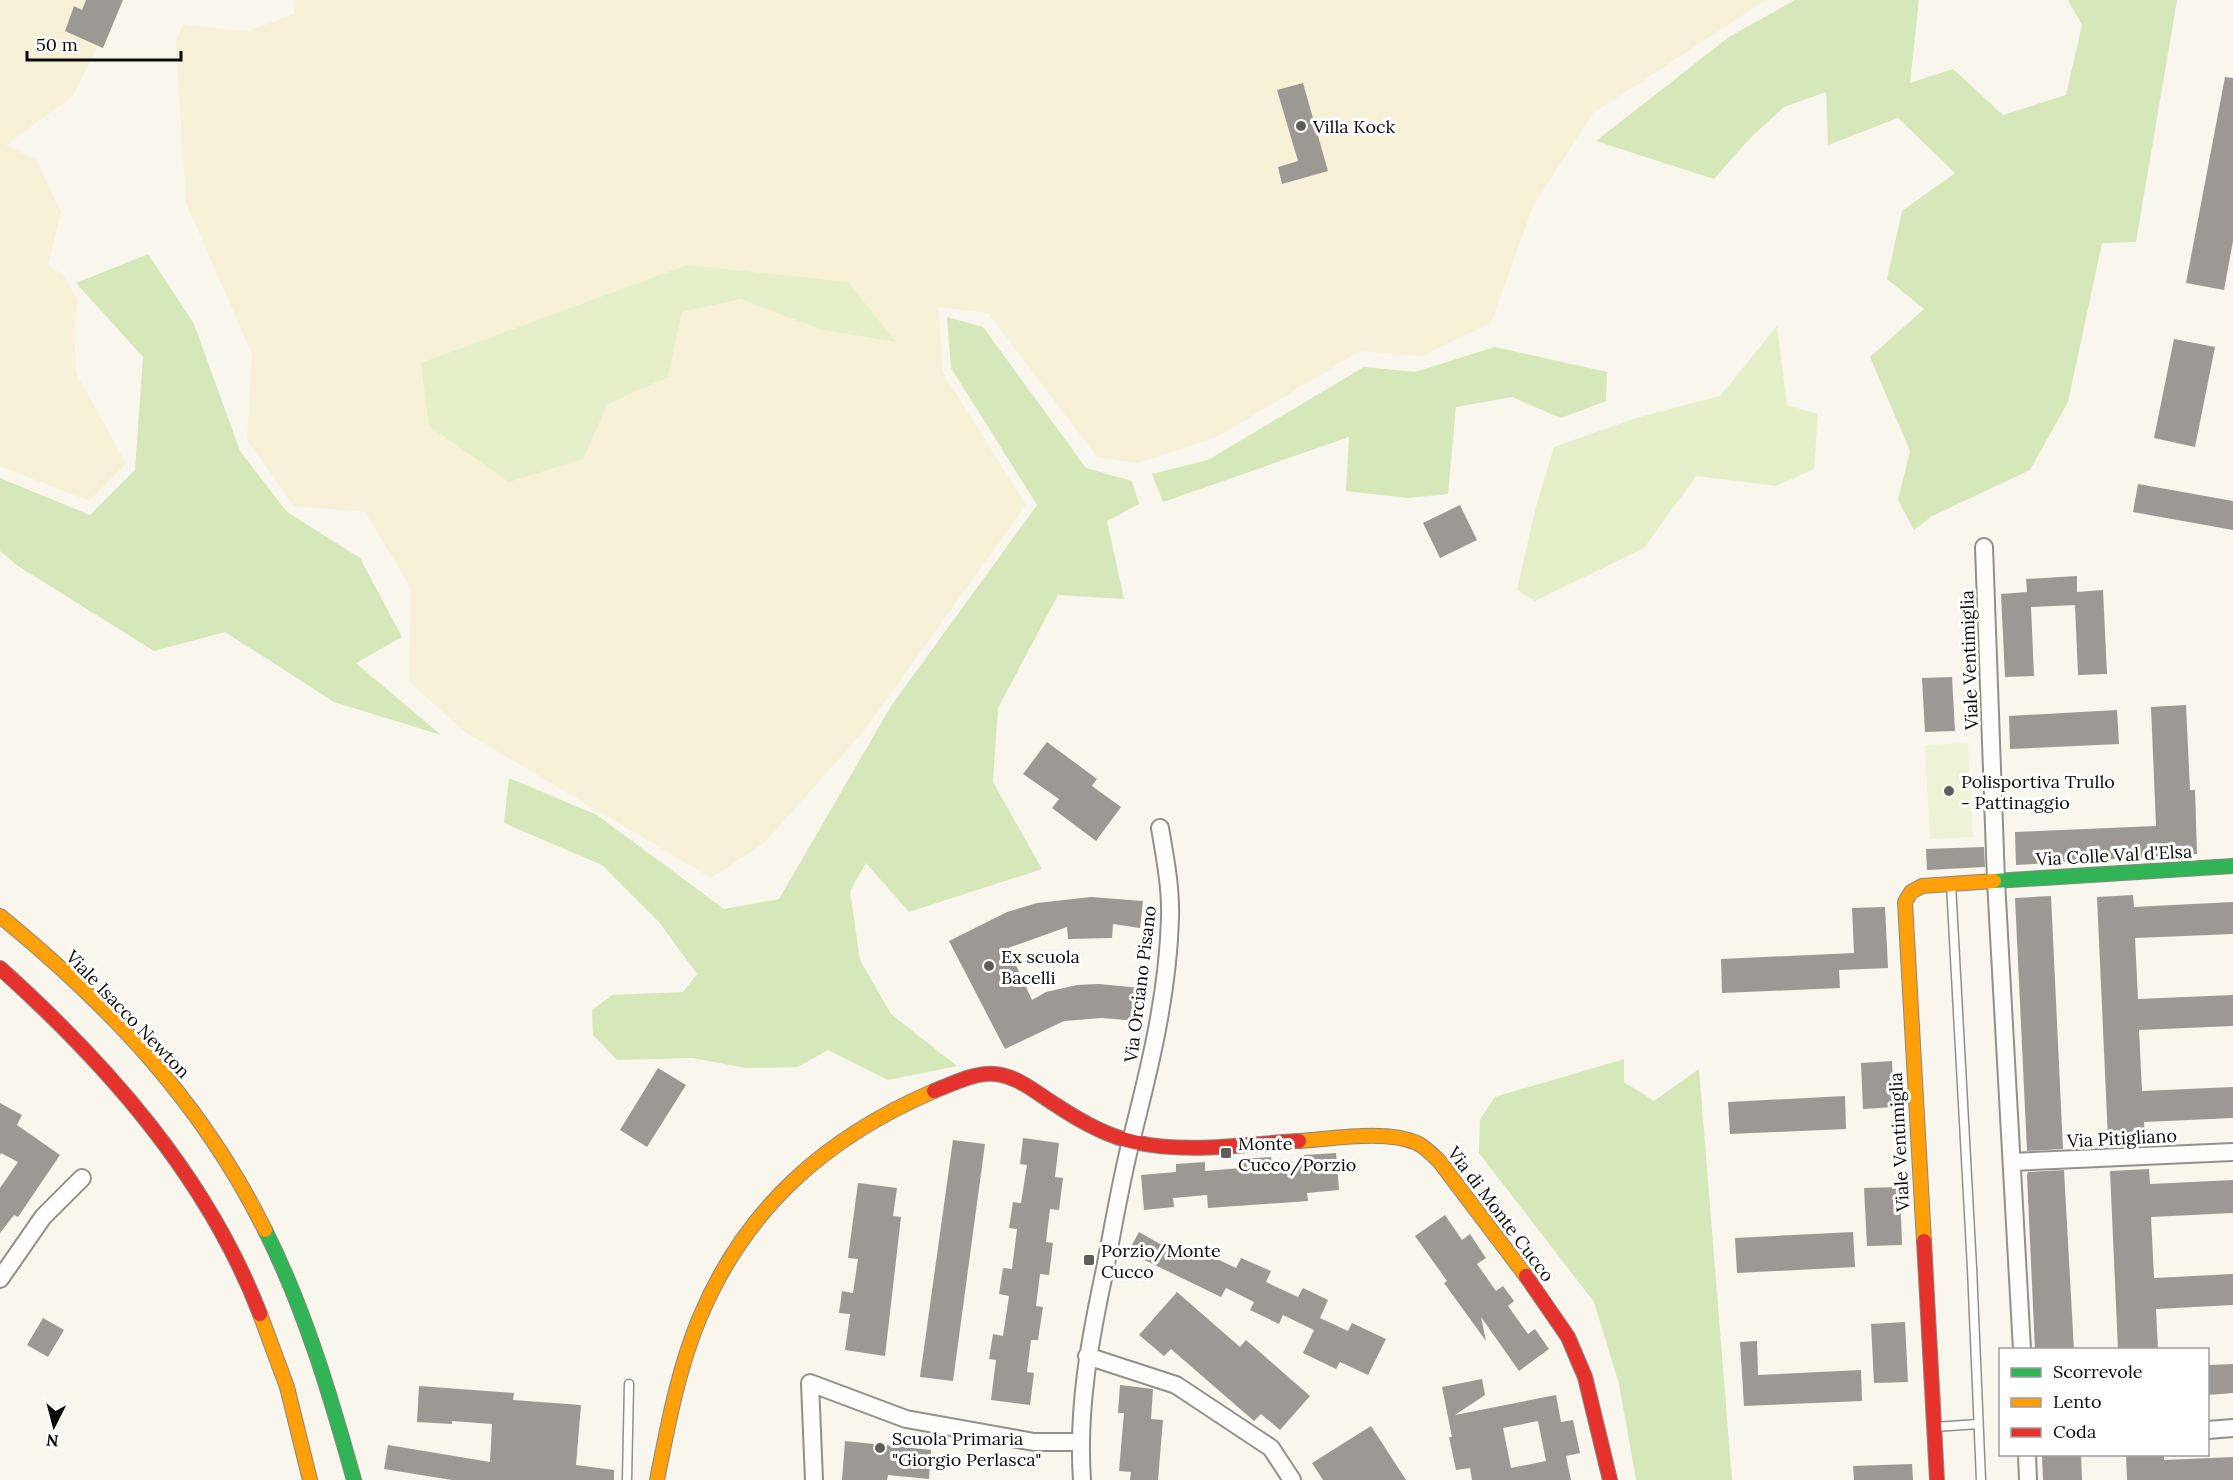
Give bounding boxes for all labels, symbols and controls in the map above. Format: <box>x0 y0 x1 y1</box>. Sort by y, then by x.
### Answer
scale bar <box>27 24 182 62</box>
text: 50 m <box>36 33 78 56</box>
place label: Villa Kock <box>1312 115 1395 138</box>
marker: Villa Kock <box>1294 119 1308 133</box>
street label: Viale Ventimiglia <box>1955 590 1983 731</box>
place label: Polisportiva Trullo - Pattinaggio <box>1961 770 2115 814</box>
marker: Polisportiva Trullo - Pattinaggio <box>1942 784 1956 798</box>
street label: Via Colle Val d'Elsa <box>2034 839 2193 871</box>
street label: Via Orciano Pisano <box>1119 904 1161 1065</box>
street label: Viale Isacco Newton <box>60 945 195 1083</box>
place label: Ex scuola Bacelli <box>1001 945 1080 989</box>
marker: Ex scuola Bacelli <box>982 959 996 973</box>
street label: Viale Ventimiglia <box>1884 1072 1914 1213</box>
street label: Via Pitigliano <box>2066 1124 2177 1152</box>
place label: Monte Cucco/Porzio <box>1238 1132 1356 1176</box>
street label: Via di Monte Cucco <box>1442 1141 1559 1286</box>
marker: Monte Cucco/Porzio <box>1219 1146 1233 1160</box>
place label: Porzio/Monte Cucco <box>1101 1239 1221 1283</box>
marker: Porzio/Monte Cucco <box>1082 1253 1096 1267</box>
legend <box>1999 1348 2209 1456</box>
text: Scorrevole <box>2053 1360 2143 1383</box>
text: Lento <box>2053 1390 2101 1413</box>
north arrow <box>24 1396 84 1456</box>
text: Coda <box>2053 1420 2096 1443</box>
place label: Scuola Primaria "Giorgio Perlasca" <box>892 1427 1042 1471</box>
text: N <box>45 1430 60 1452</box>
marker: Scuola Primaria "Giorgio Perlasca" <box>873 1441 887 1455</box>

